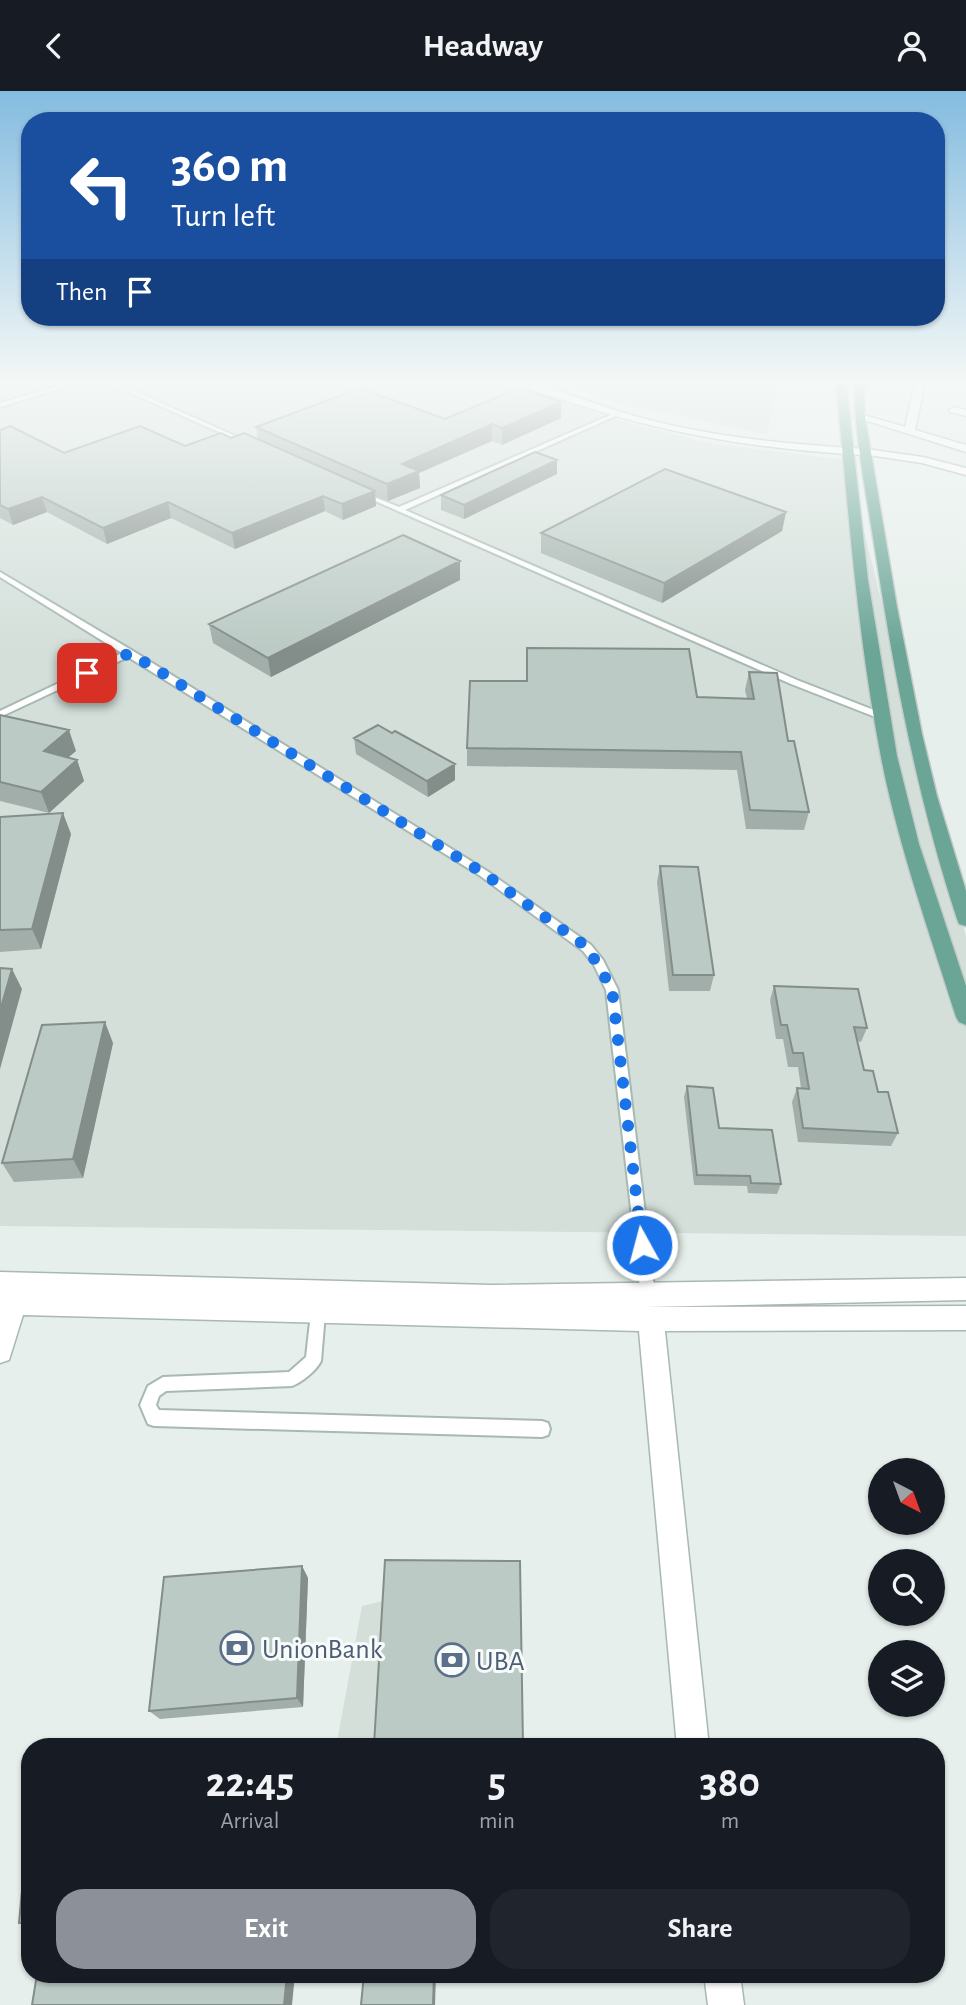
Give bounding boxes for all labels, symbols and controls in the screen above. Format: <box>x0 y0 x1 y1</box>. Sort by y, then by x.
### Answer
icon: back <box>35 27 73 65</box>
icon: person <box>893 27 931 65</box>
text: Headway <box>423 30 543 62</box>
icon: left <box>56 140 147 231</box>
text: 360 m <box>171 142 288 191</box>
text: Turn left <box>171 200 275 232</box>
icon: arrive <box>121 273 159 311</box>
text: Then <box>56 279 107 305</box>
pin <box>57 643 117 703</box>
icon: arrive <box>68 654 106 692</box>
position arrow <box>605 1208 679 1282</box>
north arrow <box>868 1458 945 1535</box>
map controls <box>868 1458 945 1717</box>
button: search <box>868 1549 945 1626</box>
bank icon: UnionBank <box>218 1629 256 1667</box>
place label: UnionBank <box>262 1636 383 1664</box>
button: layers <box>868 1640 945 1717</box>
bank icon: UBA <box>433 1641 471 1679</box>
place label: UBA <box>476 1648 525 1676</box>
text: 22:45 <box>206 1762 294 1804</box>
text: 5 <box>488 1762 506 1804</box>
text: 380 <box>700 1762 760 1804</box>
text: Arrival <box>220 1810 280 1833</box>
text: min <box>479 1810 515 1833</box>
text: m <box>721 1810 739 1833</box>
button: Exit <box>56 1889 476 1969</box>
button: Share <box>490 1889 910 1969</box>

